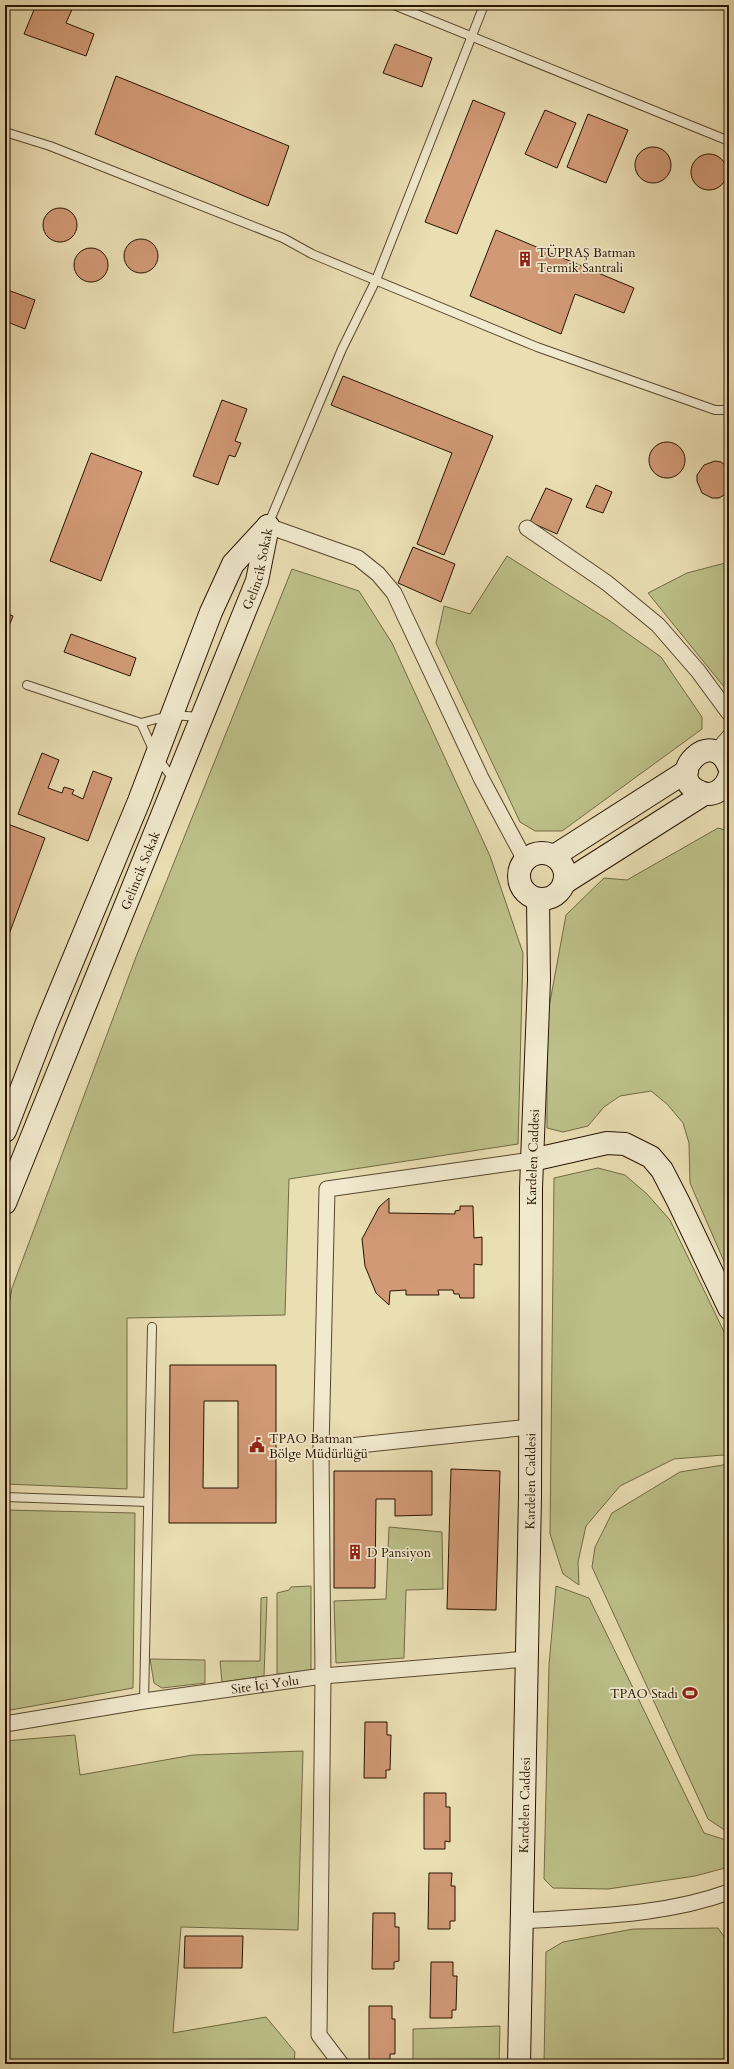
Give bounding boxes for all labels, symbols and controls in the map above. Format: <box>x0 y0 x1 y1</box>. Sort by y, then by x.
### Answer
place label: TÜPRAŞ Batman Termik Santrali <box>537 244 636 277</box>
building icon: TÜPRAŞ Batman Termik Santrali <box>516 250 534 268</box>
street label: Gelincik Sokak <box>238 527 277 613</box>
street label: Gelincik Sokak <box>117 828 165 913</box>
street label: Kardelen Caddesi <box>523 1108 544 1205</box>
place label: TPAO Batman Bölge Müdürlüğü <box>269 1430 368 1463</box>
street label: Kardelen Caddesi <box>521 1433 540 1529</box>
public building icon: TPAO Batman Bölge Müdürlüğü <box>248 1436 266 1454</box>
building icon: D Pansiyon <box>346 1543 364 1561</box>
place label: D Pansiyon <box>367 1544 432 1562</box>
street label: Site İçi Yolu <box>230 1671 300 1699</box>
sports icon: TPAO Stadı <box>681 1684 699 1702</box>
place label: TPAO Stadı <box>610 1685 678 1703</box>
street label: Kardelen Caddesi <box>515 1756 535 1853</box>

